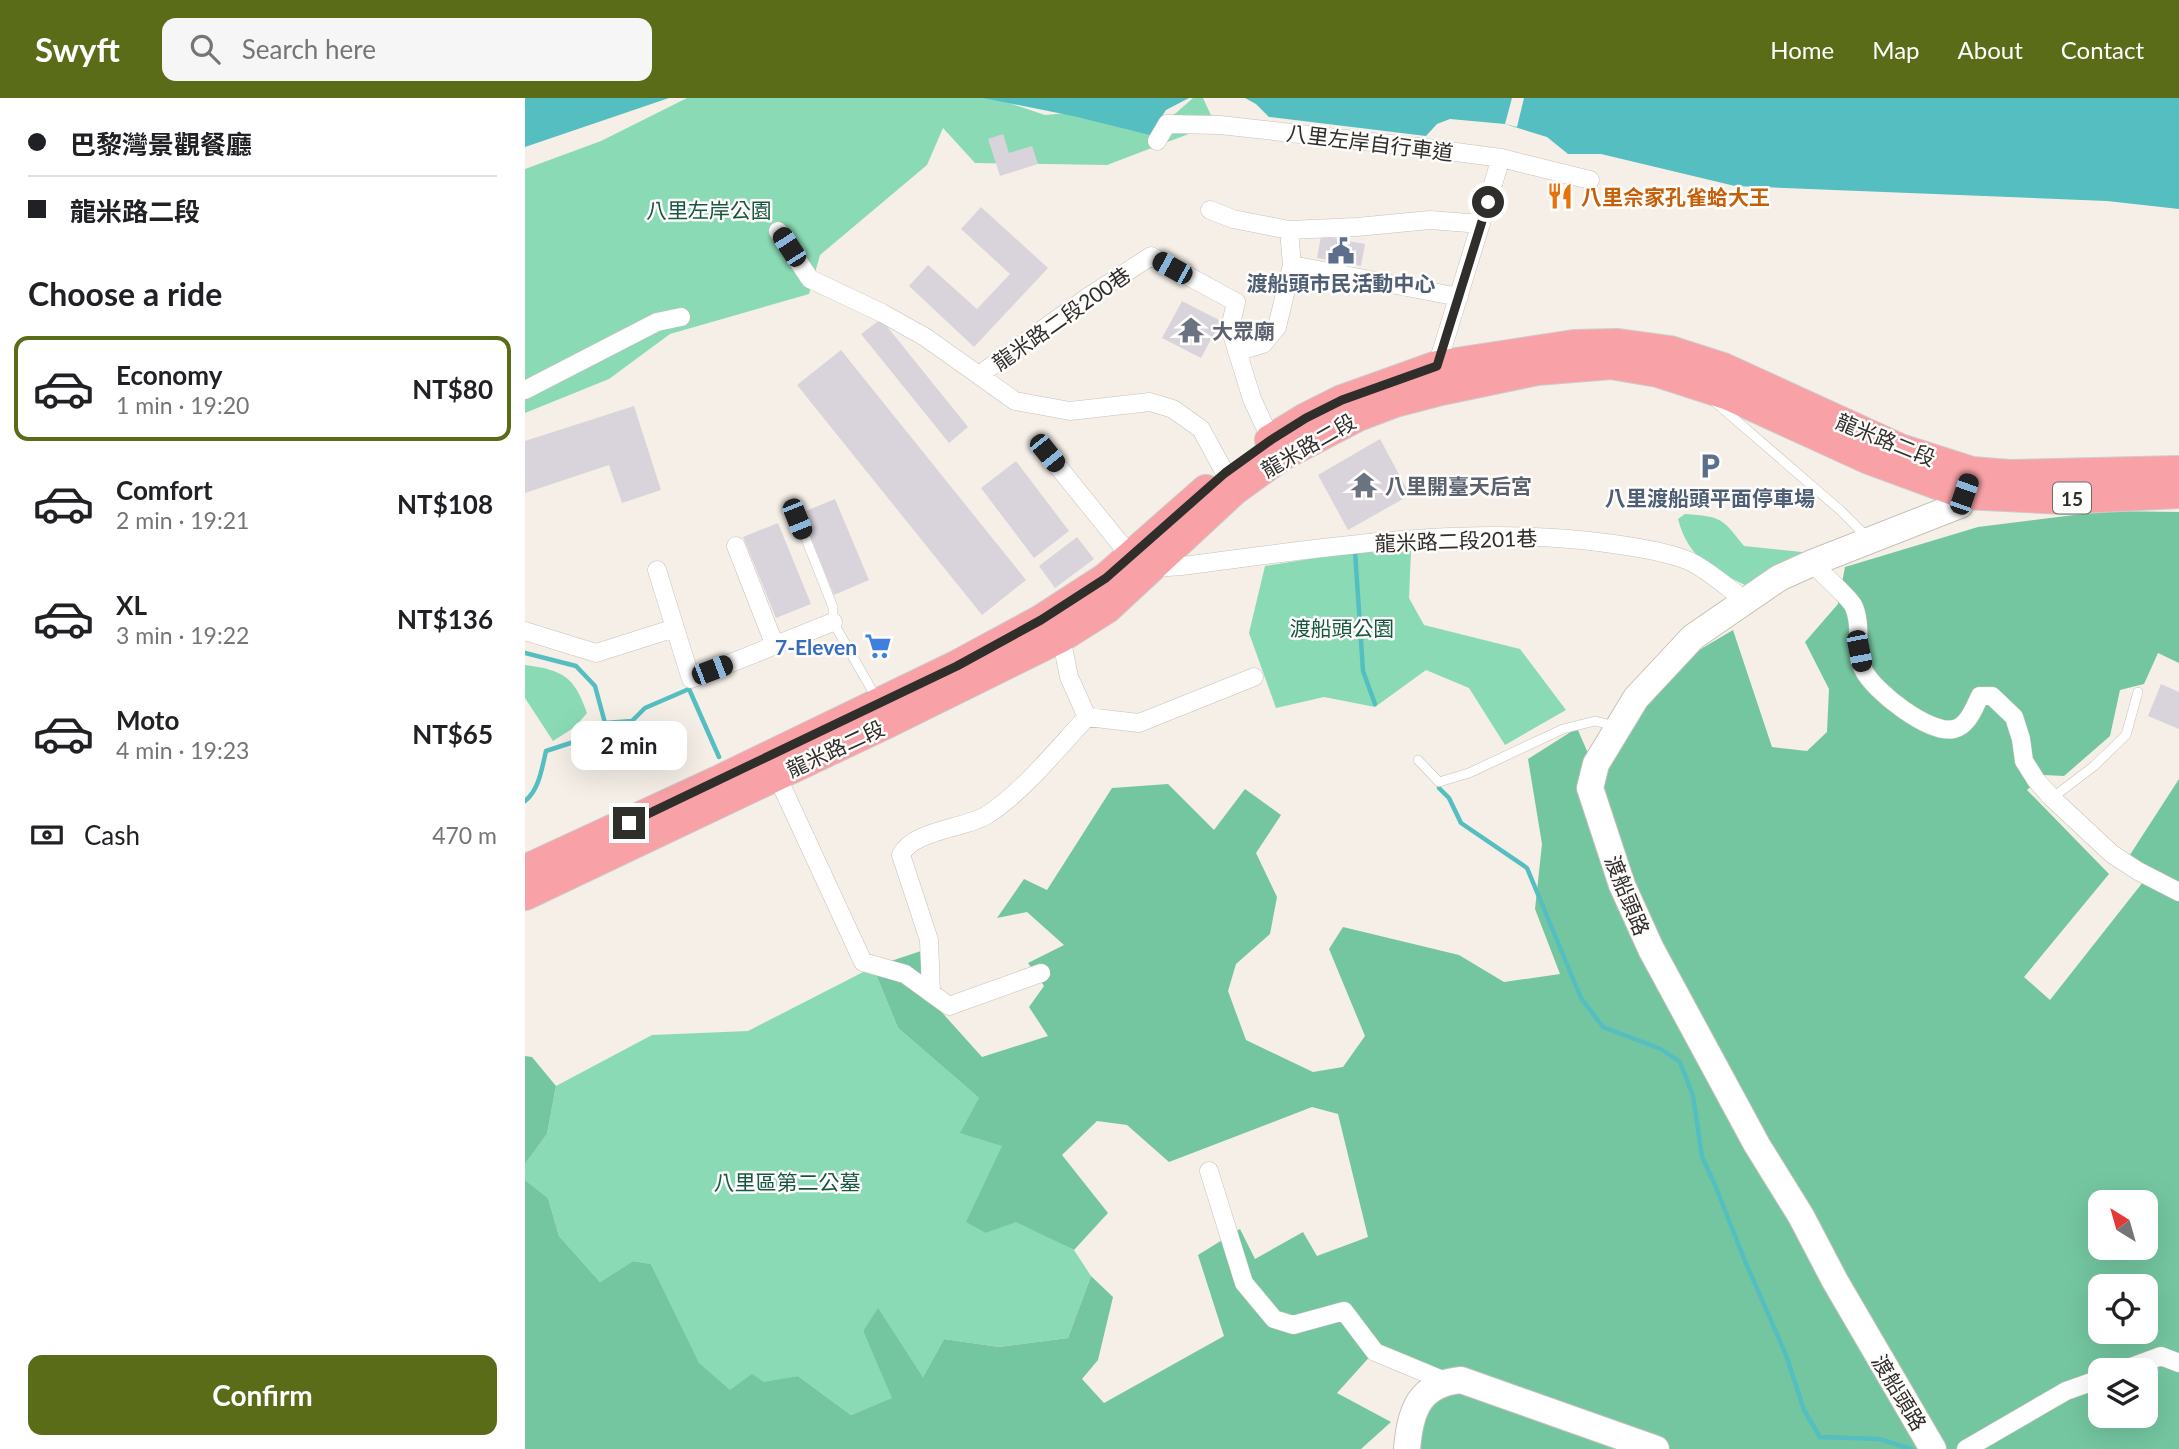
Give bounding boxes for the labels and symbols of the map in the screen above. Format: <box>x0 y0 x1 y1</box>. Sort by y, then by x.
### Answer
street label: 八里左岸自行車道 <box>1285 119 1455 165</box>
restaurant icon: 八里佘家孔雀蛤大王 <box>1545 181 1575 211</box>
place label: 八里佘家孔雀蛤大王 <box>1581 184 1770 209</box>
route start <box>1472 186 1504 218</box>
park label: 八里左岸公園 <box>646 197 772 222</box>
car <box>769 224 810 270</box>
public building icon: 渡船頭市民活動中心 <box>1326 236 1356 266</box>
car <box>1149 249 1196 287</box>
street label: 龍米路二段200巷 <box>987 261 1135 375</box>
place label: 渡船頭市民活動中心 <box>1247 270 1436 295</box>
temple icon: 大眾廟 <box>1176 315 1206 345</box>
place label: 大眾廟 <box>1212 318 1275 343</box>
street label: 龍米路二段 <box>1256 408 1360 482</box>
street label: 龍米路二段 <box>1833 408 1939 470</box>
car <box>1026 430 1069 476</box>
parking icon: 八里渡船頭平面停車場 <box>1695 451 1725 481</box>
temple icon: 八里開臺天后宮 <box>1349 470 1379 500</box>
car <box>1948 471 1981 517</box>
place label: 八里開臺天后宮 <box>1385 473 1532 498</box>
road number: 15 <box>2053 482 2091 514</box>
place label: 八里渡船頭平面停車場 <box>1605 485 1815 510</box>
car <box>780 496 815 542</box>
street label: 龍米路二段201巷 <box>1374 525 1538 555</box>
park label: 渡船頭公園 <box>1290 615 1395 640</box>
car <box>1845 628 1874 674</box>
supermarket icon: 7-Eleven <box>863 631 893 661</box>
place label: 7-Eleven <box>775 634 857 659</box>
car <box>689 653 736 687</box>
street label: 龍米路二段 <box>782 714 888 782</box>
callout: 2 min <box>571 722 687 770</box>
route end <box>613 807 645 839</box>
street label: 渡船頭路 <box>1601 851 1655 939</box>
park label: 八里區第二公墓 <box>714 1169 861 1194</box>
north arrow <box>2088 1190 2158 1260</box>
street label: 渡船頭路 <box>1868 1350 1932 1434</box>

